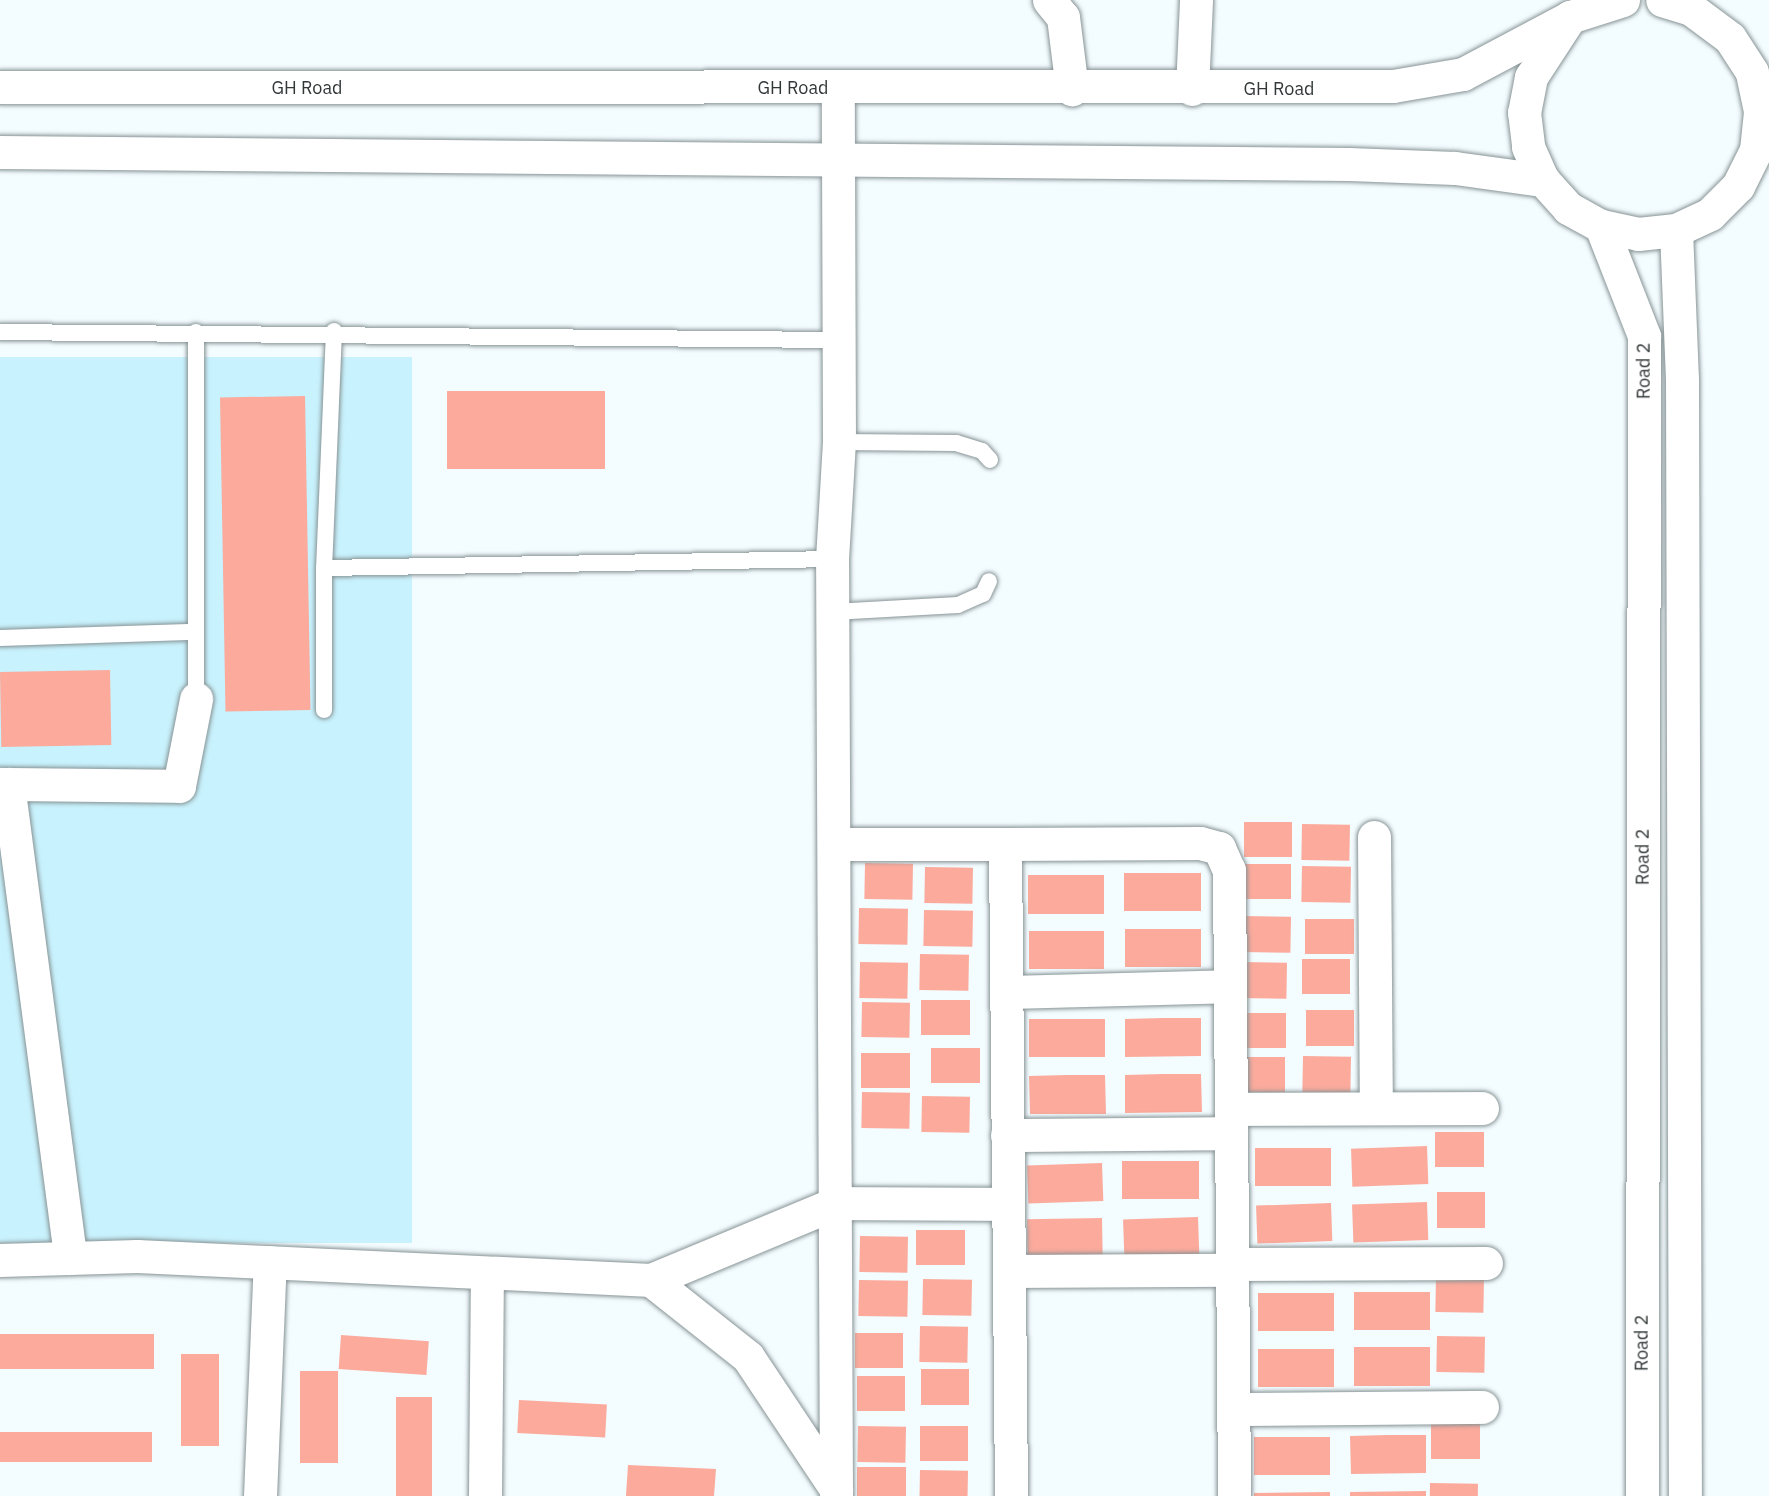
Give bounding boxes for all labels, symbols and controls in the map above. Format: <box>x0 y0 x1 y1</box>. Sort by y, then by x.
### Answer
street label: GH Road <box>272 77 342 99</box>
street label: GH Road <box>758 77 828 99</box>
street label: GH Road <box>1244 78 1314 100</box>
street label: Road 2 <box>1633 343 1655 399</box>
street label: Road 2 <box>1632 829 1654 885</box>
street label: Road 2 <box>1631 1315 1653 1371</box>

